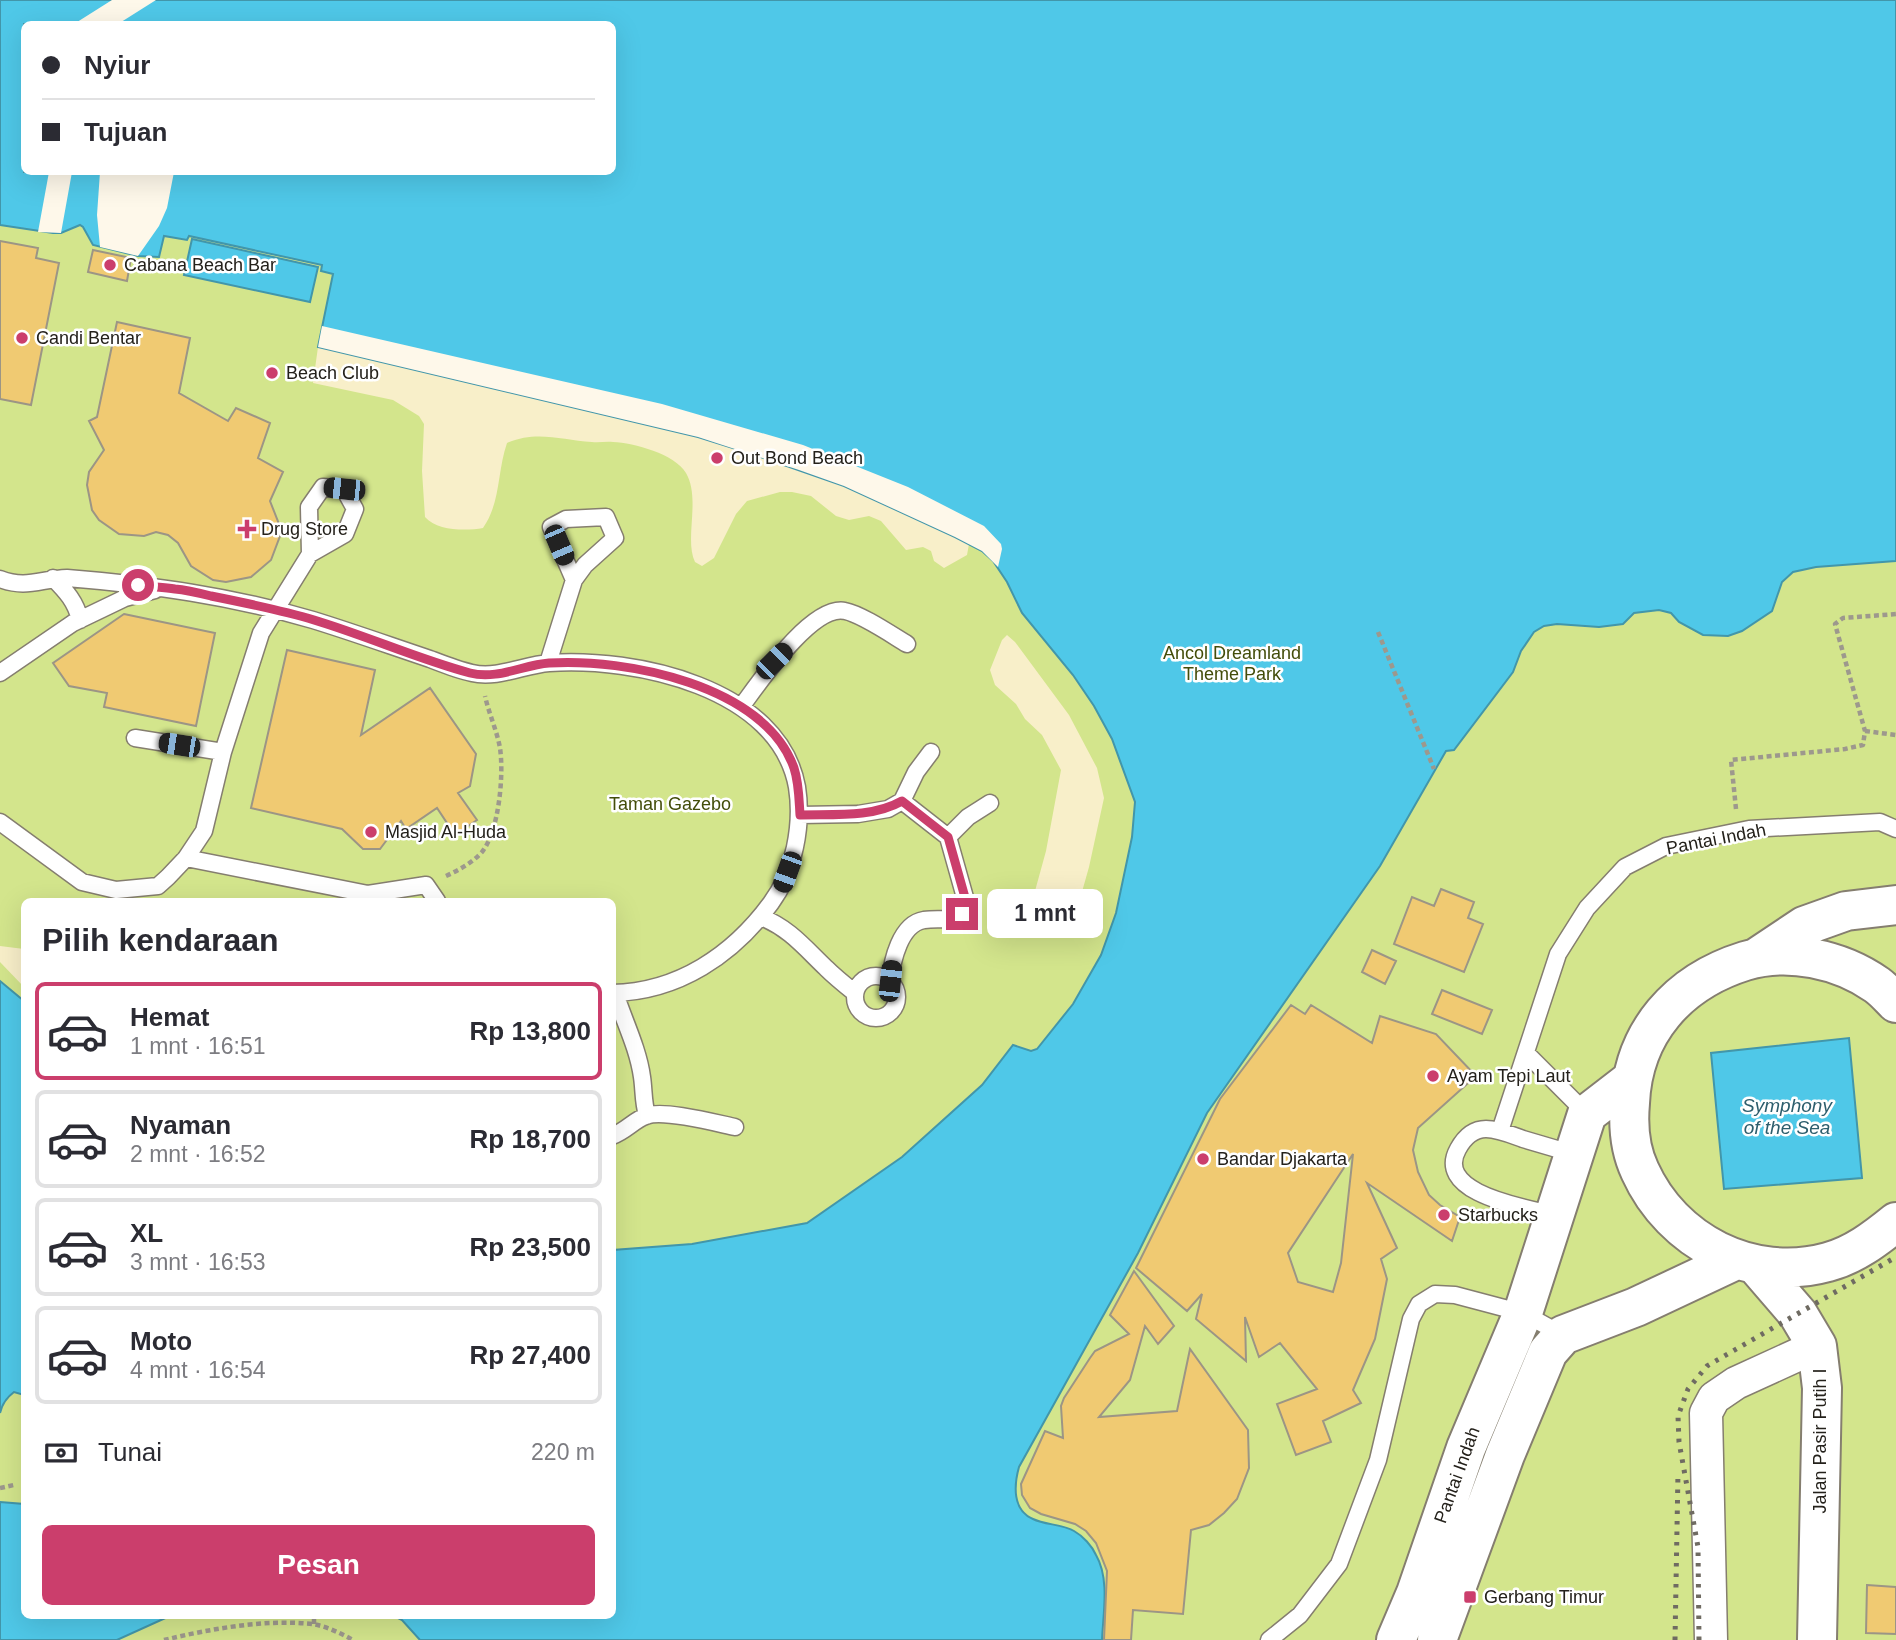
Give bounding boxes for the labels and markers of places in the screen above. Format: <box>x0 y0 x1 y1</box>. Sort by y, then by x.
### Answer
place label: Cabana Beach Bar <box>124 255 276 275</box>
marker: Cabana Beach Bar <box>102 257 118 273</box>
place label: Candi Bentar <box>36 328 141 348</box>
marker: Candi Bentar <box>14 330 30 346</box>
place label: Beach Club <box>286 363 379 383</box>
marker: Beach Club <box>264 365 280 381</box>
place label: Out Bond Beach <box>731 448 863 468</box>
marker: Out Bond Beach <box>709 450 725 466</box>
place label: Drug Store <box>261 519 348 539</box>
marker: Drug Store <box>239 521 255 537</box>
place label: Masjid Al-Huda <box>385 822 507 842</box>
marker: Masjid Al-Huda <box>363 824 379 840</box>
place label: Ayam Tepi Laut <box>1447 1066 1570 1086</box>
marker: Ayam Tepi Laut <box>1425 1068 1441 1084</box>
place label: Bandar Djakarta <box>1217 1149 1348 1169</box>
marker: Bandar Djakarta <box>1195 1151 1211 1167</box>
place label: Starbucks <box>1458 1205 1538 1225</box>
marker: Starbucks <box>1436 1207 1452 1223</box>
place label: Gerbang Timur <box>1484 1587 1604 1607</box>
marker: Gerbang Timur <box>1462 1589 1478 1605</box>

